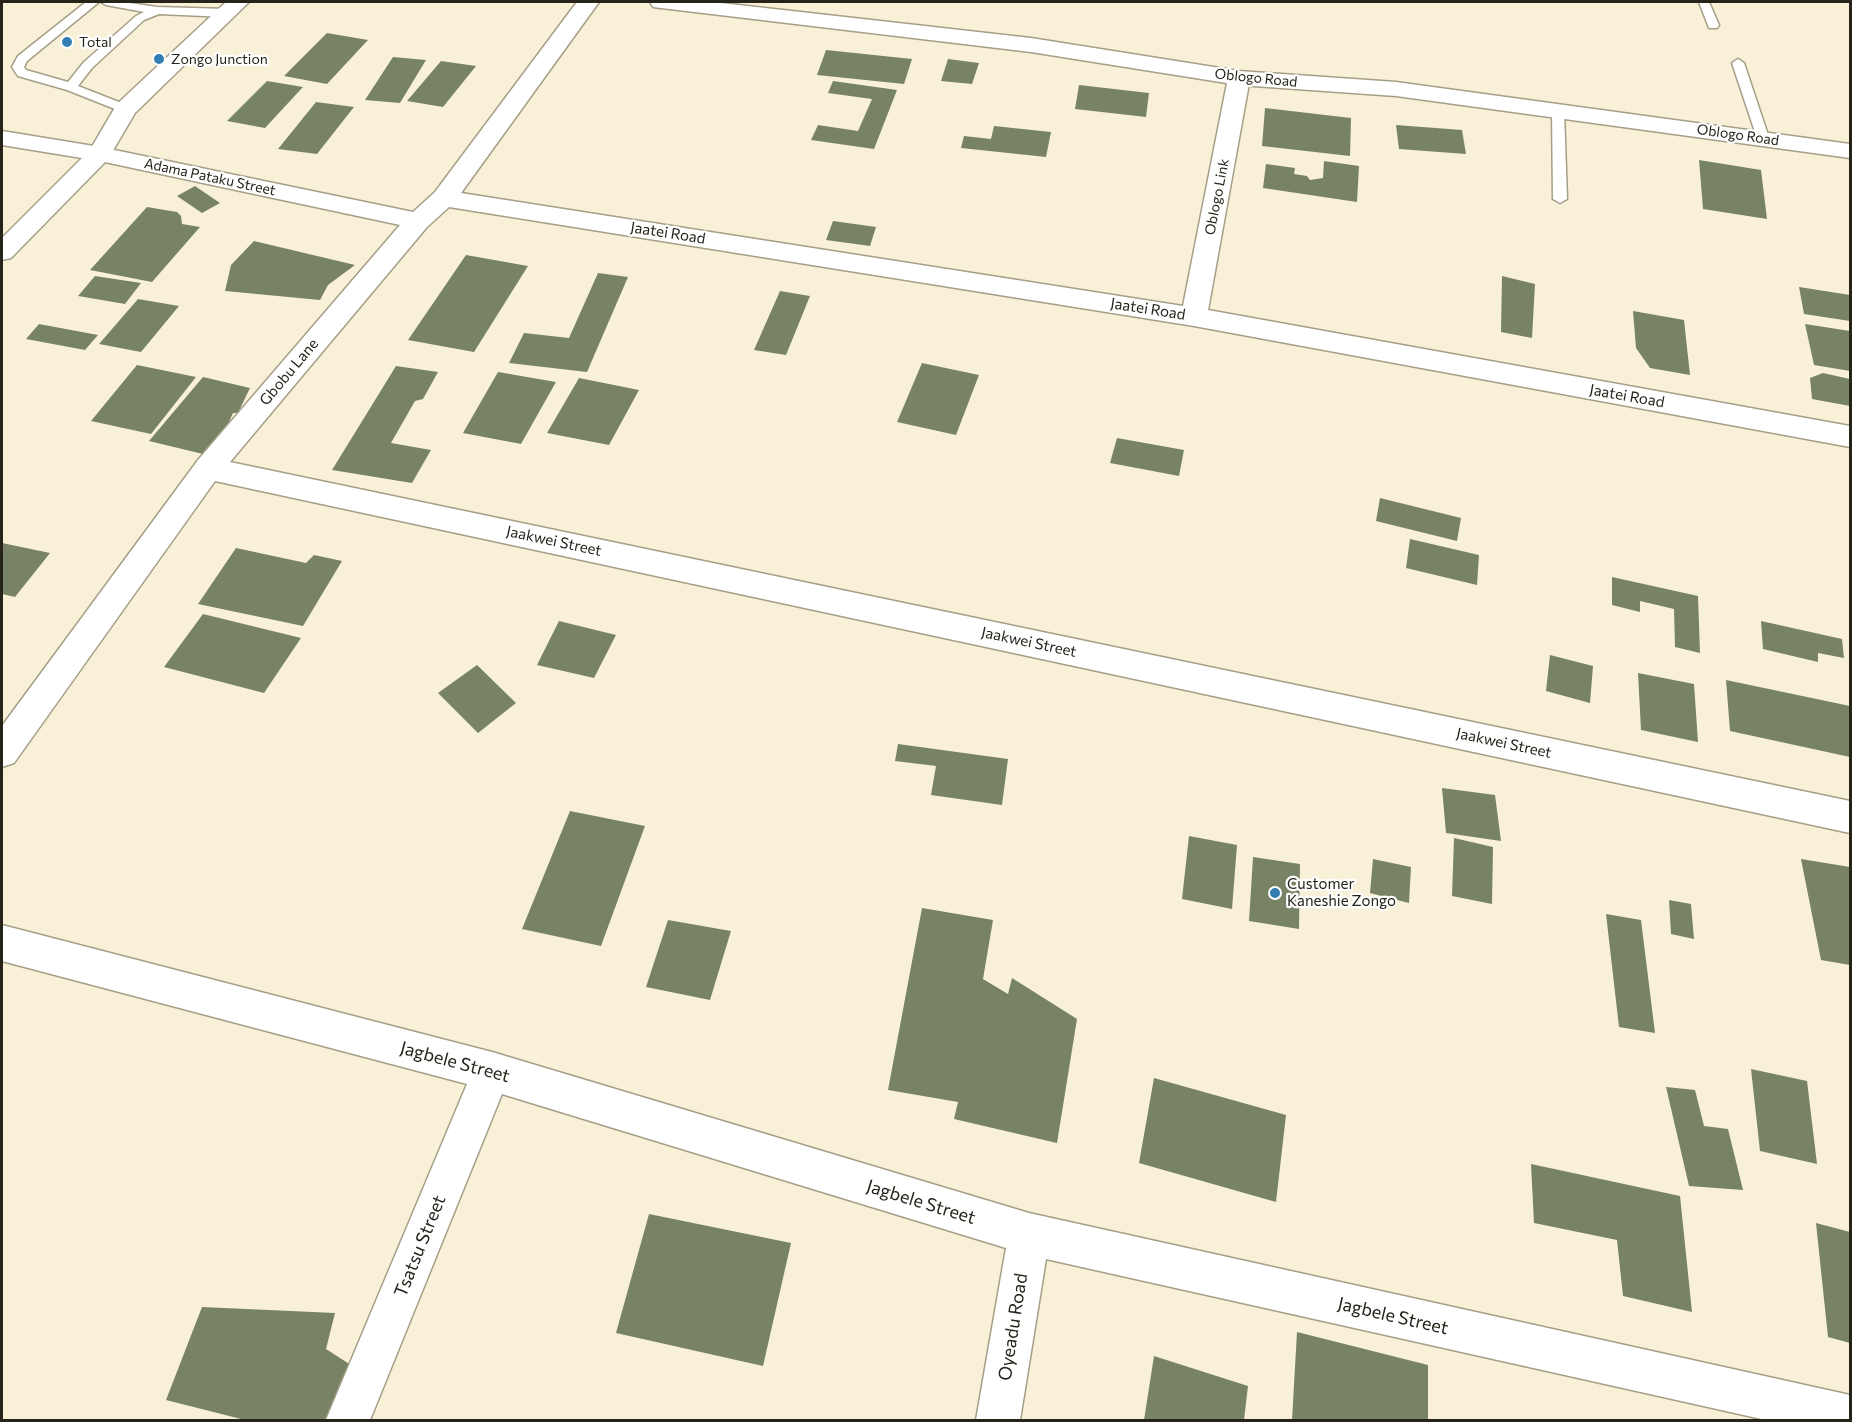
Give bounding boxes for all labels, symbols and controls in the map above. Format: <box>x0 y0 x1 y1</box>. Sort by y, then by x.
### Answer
place label: Total <box>79 34 112 50</box>
marker: Total <box>60 35 74 49</box>
place label: Zongo Junction <box>171 51 268 67</box>
marker: Zongo Junction <box>152 52 166 66</box>
street label: Oblogo Road <box>1214 65 1298 91</box>
street label: Oblogo Road <box>1696 121 1780 149</box>
street label: Adama Pataku Street <box>143 155 277 199</box>
street label: Oblogo Link <box>1201 157 1233 237</box>
street label: Jaatei Road <box>629 218 707 248</box>
street label: Jaatei Road <box>1109 294 1187 324</box>
street label: Gbobu Lane <box>256 335 322 409</box>
street label: Jaatei Road <box>1588 381 1666 411</box>
street label: Jaakwei Street <box>505 522 603 560</box>
street label: Jaakwei Street <box>980 623 1078 661</box>
street label: Jaakwei Street <box>1455 724 1553 762</box>
place label: Customer Kaneshie Zongo <box>1287 875 1396 910</box>
marker: Customer Kaneshie Zongo <box>1268 886 1282 900</box>
street label: Jagbele Street <box>398 1037 512 1087</box>
street label: Jagbele Street <box>864 1175 978 1229</box>
street label: Tsatsu Street <box>390 1192 450 1300</box>
street label: Oyeadu Road <box>994 1272 1032 1382</box>
street label: Jagbele Street <box>1336 1293 1450 1339</box>

